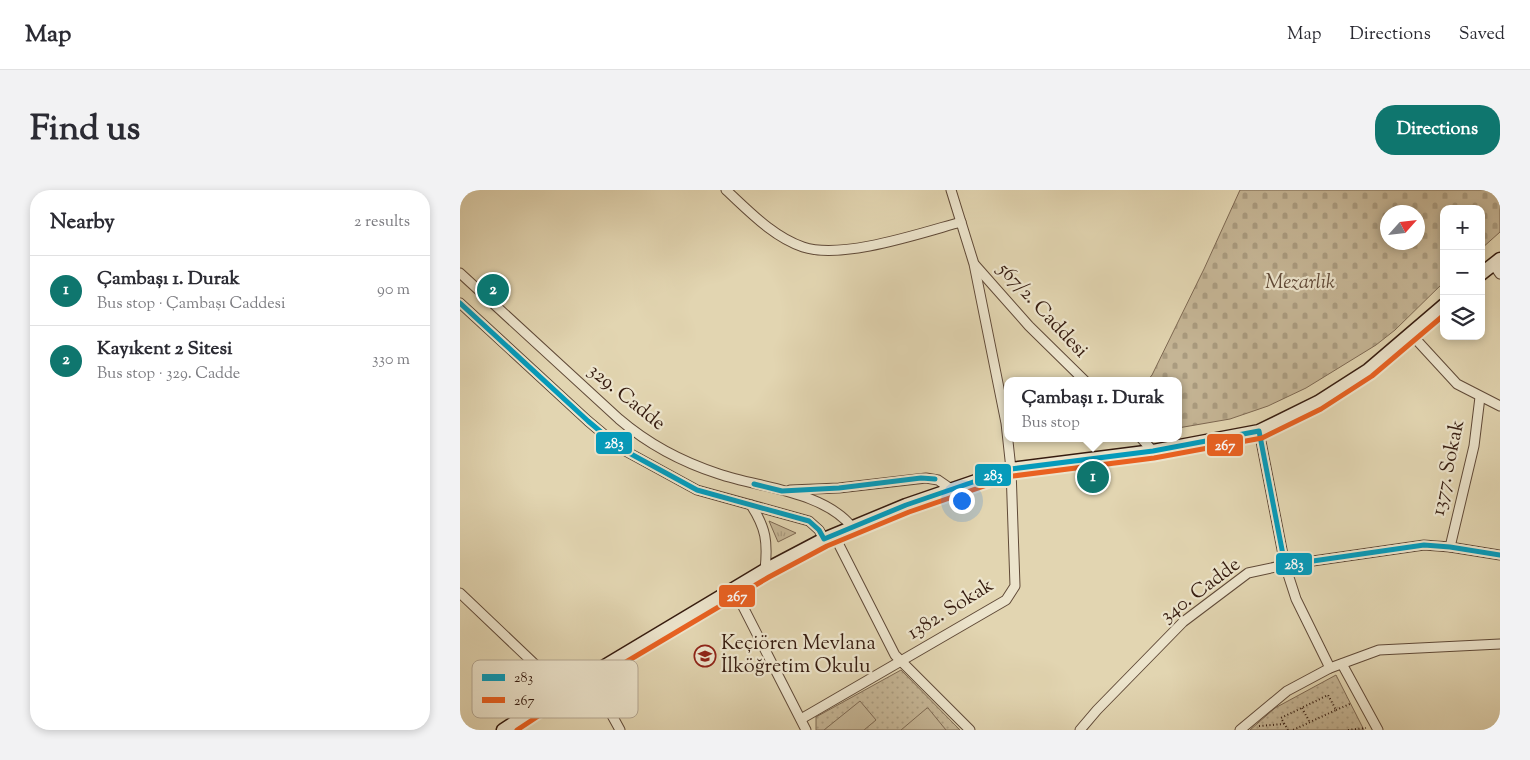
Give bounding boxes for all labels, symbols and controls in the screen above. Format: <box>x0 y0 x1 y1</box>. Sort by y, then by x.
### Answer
text: Map <box>25 18 71 52</box>
text: Map <box>1287 22 1322 48</box>
text: Directions <box>1350 22 1431 48</box>
text: Saved <box>1459 22 1505 48</box>
text: Find us <box>30 105 140 156</box>
button: Directions <box>1375 105 1500 155</box>
north arrow <box>1380 205 1425 250</box>
map controls <box>1440 205 1485 340</box>
button: + <box>1440 205 1485 250</box>
text: Nearby <box>50 208 115 238</box>
text: 2 results <box>354 211 410 234</box>
button: − <box>1440 250 1485 295</box>
street label: 567/2. Caddesi <box>989 256 1094 365</box>
text: Çambaşı 1. Durak <box>97 266 240 293</box>
park label: Mezarlık <box>1265 269 1335 298</box>
pin: 2 <box>477 271 509 309</box>
text: 1 <box>63 279 69 302</box>
text: 90 m <box>377 279 410 302</box>
text: Bus stop · Çambaşı Caddesi <box>97 293 285 316</box>
button: layers <box>1440 295 1485 340</box>
text: Kayıkent 2 Sitesi <box>97 336 232 363</box>
text: 2 <box>62 349 70 372</box>
text: 330 m <box>372 349 410 372</box>
street label: 329. Cadde <box>581 358 671 438</box>
text: Bus stop · 329. Cadde <box>97 363 240 386</box>
popup <box>1004 377 1182 442</box>
text: Çambaşı 1. Durak <box>1022 385 1164 412</box>
text: Bus stop <box>1022 412 1080 435</box>
street label: 1377. Sokak <box>1425 417 1473 519</box>
line badge: 283 <box>595 431 633 455</box>
line badge: 267 <box>1206 433 1244 457</box>
text: 283 <box>604 435 624 455</box>
text: 267 <box>1215 437 1236 457</box>
pin: 1 <box>1077 458 1109 496</box>
line badge: 283 <box>974 463 1012 487</box>
text: 283 <box>983 467 1003 487</box>
your location <box>949 488 975 514</box>
street label: 340. Cadde <box>1155 551 1247 631</box>
line badge: 283 <box>1275 552 1313 576</box>
text: 283 <box>1284 556 1304 576</box>
street label: 1382. Sokak <box>902 572 1000 648</box>
line badge: 267 <box>718 584 756 608</box>
text: 267 <box>727 588 748 608</box>
place label: Keçiören Mevlana İlköğretim Okulu <box>721 630 876 682</box>
school or university icon: Keçiören Mevlana İlköğretim Okulu <box>693 644 717 668</box>
legend <box>472 660 638 718</box>
text: 283 <box>514 669 534 689</box>
text: 267 <box>514 692 535 712</box>

